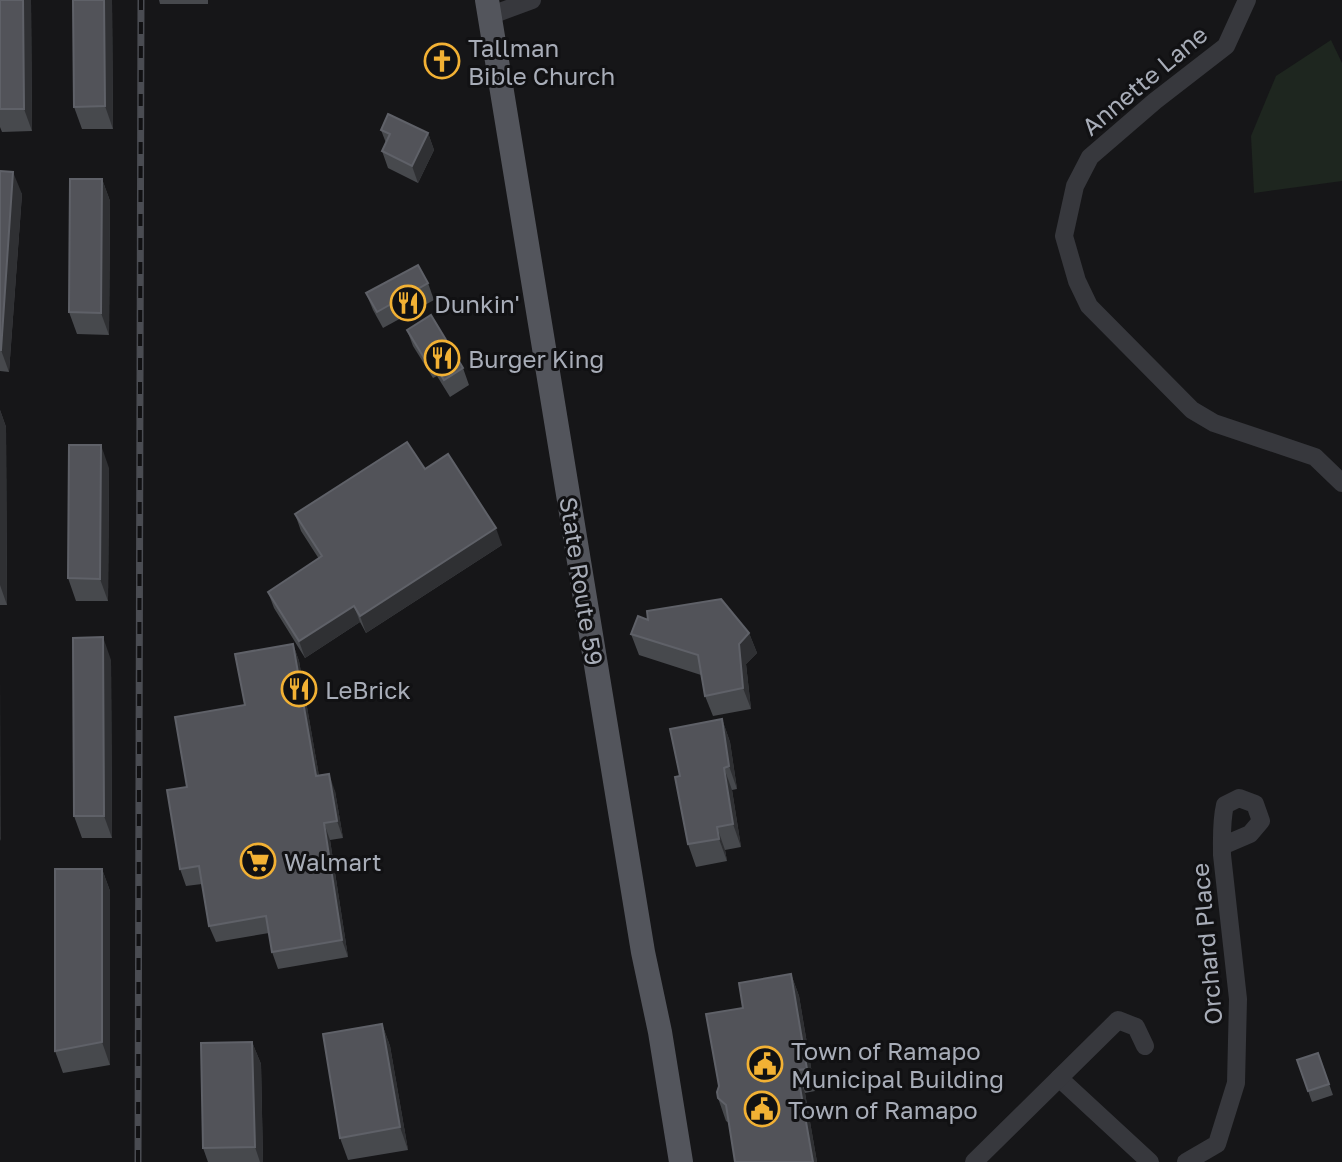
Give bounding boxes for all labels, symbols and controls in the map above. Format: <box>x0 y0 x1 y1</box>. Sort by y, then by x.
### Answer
street label: Annette Lane <box>1075 19 1213 141</box>
place label: Tallman Bible Church <box>468 33 615 90</box>
church icon: Tallman Bible Church <box>423 42 461 80</box>
restaurant icon: Dunkin' <box>389 284 427 322</box>
place label: Dunkin' <box>434 289 520 318</box>
restaurant icon: Burger King <box>423 339 461 377</box>
place label: Burger King <box>468 344 604 373</box>
street label: State Route 59 <box>554 495 610 667</box>
restaurant icon: LeBrick <box>280 670 318 708</box>
place label: LeBrick <box>325 675 411 704</box>
supermarket icon: Walmart <box>239 842 277 880</box>
place label: Walmart <box>284 847 382 876</box>
street label: Orchard Place <box>1184 862 1228 1026</box>
place label: Town of Ramapo Municipal Building <box>791 1036 1004 1093</box>
public building icon: Town of Ramapo Municipal Building <box>746 1045 784 1083</box>
public building icon: Town of Ramapo <box>743 1090 781 1128</box>
place label: Town of Ramapo <box>788 1095 978 1124</box>

